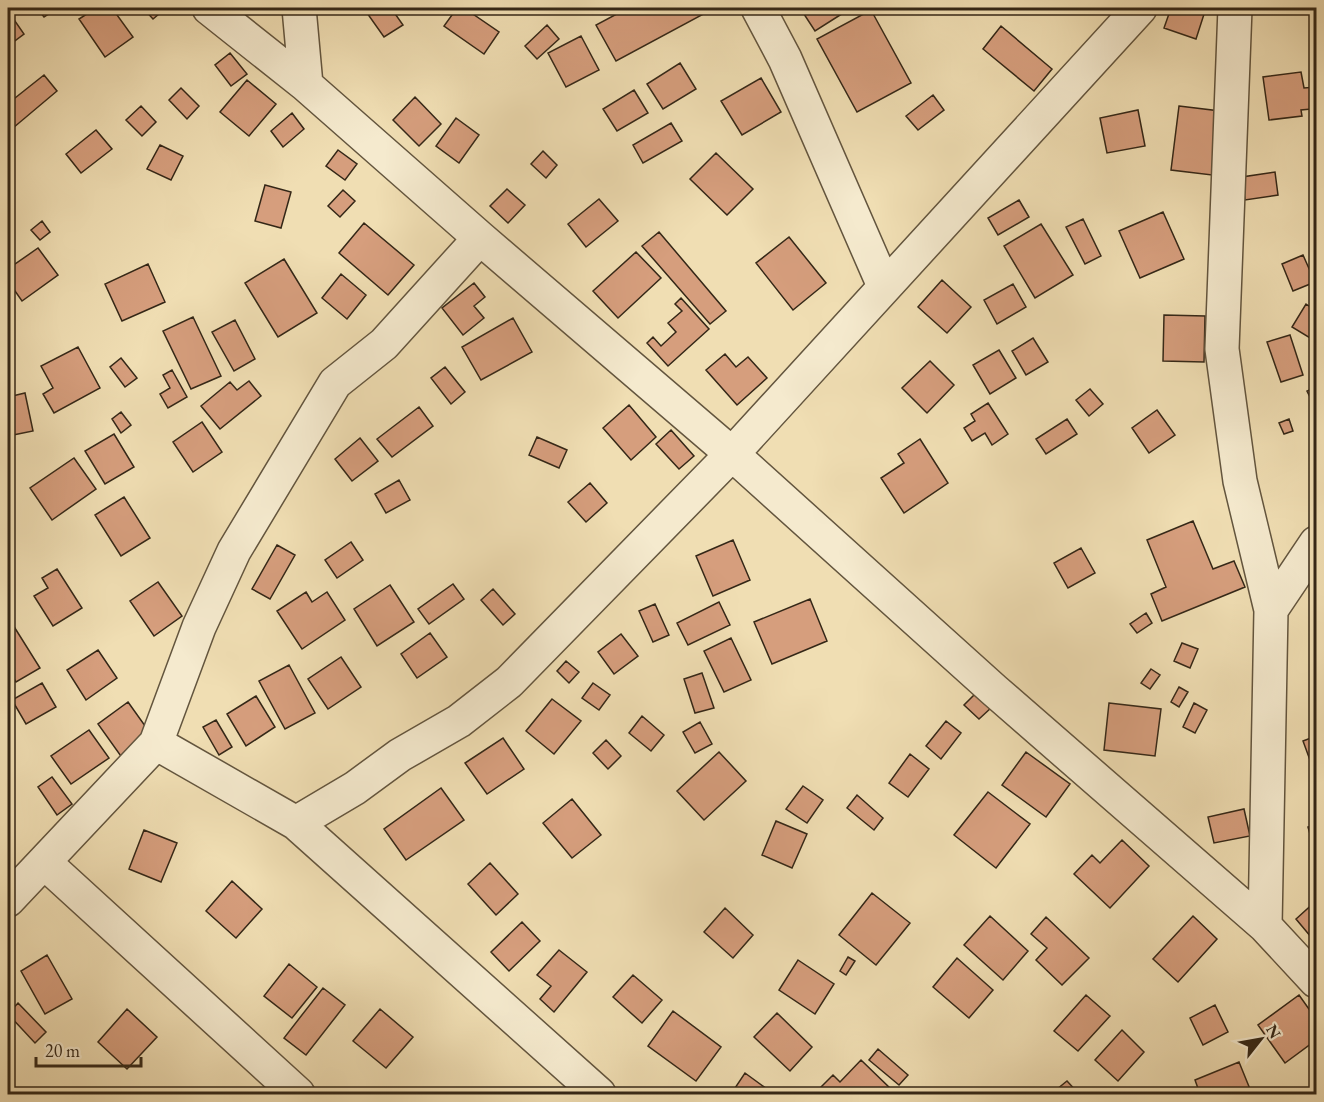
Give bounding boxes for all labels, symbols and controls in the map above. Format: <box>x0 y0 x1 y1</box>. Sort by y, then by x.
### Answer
north arrow <box>1231 1009 1291 1069</box>
text: N <box>1261 1021 1286 1043</box>
scale bar <box>36 1030 141 1068</box>
text: 20 m <box>45 1039 80 1062</box>

